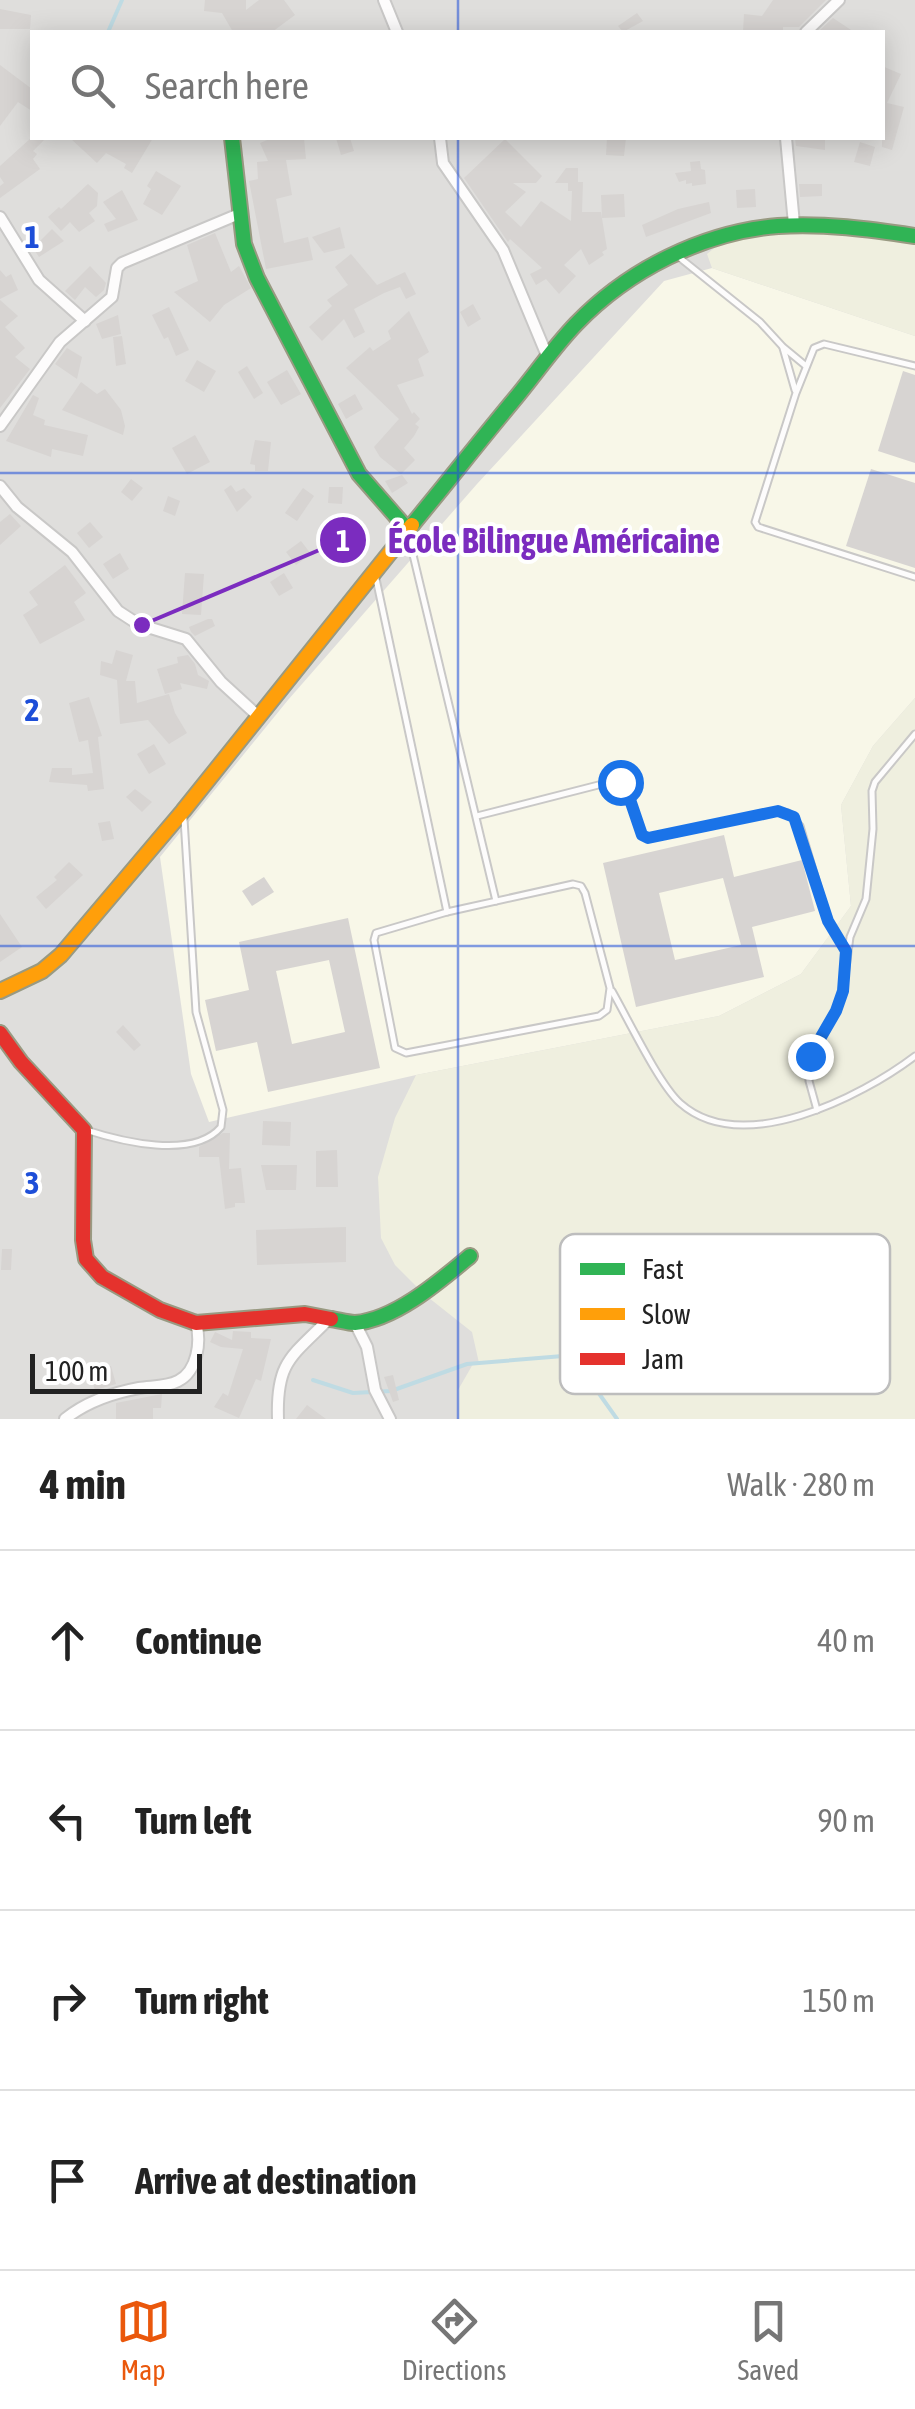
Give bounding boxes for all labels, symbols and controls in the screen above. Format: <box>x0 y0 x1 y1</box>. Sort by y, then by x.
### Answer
search box <box>30 30 885 140</box>
icon: search <box>65 58 120 113</box>
text: Search here <box>145 64 309 107</box>
text: 1 <box>24 218 40 255</box>
callout: École Bilingue Américaine <box>318 508 740 573</box>
text: École Bilingue Américaine <box>388 520 720 560</box>
text: 1 <box>336 523 350 557</box>
text: 2 <box>24 691 40 728</box>
route start <box>598 760 644 806</box>
route end <box>788 1034 834 1080</box>
text: 3 <box>24 1164 40 1201</box>
legend <box>560 1234 890 1394</box>
text: Fast <box>642 1253 684 1285</box>
text: Slow <box>642 1298 691 1330</box>
text: Jam <box>642 1343 684 1375</box>
scale bar <box>30 1349 202 1394</box>
text: 100 m <box>45 1355 108 1387</box>
text: 4 min <box>40 1460 126 1508</box>
text: Walk · 280 m <box>727 1466 875 1503</box>
icon: ahead <box>40 1613 95 1668</box>
text: Continue <box>135 1619 262 1662</box>
text: 40 m <box>817 1622 875 1659</box>
icon: left <box>40 1793 95 1848</box>
text: Turn left <box>135 1799 251 1842</box>
text: 90 m <box>817 1802 875 1839</box>
icon: right <box>40 1973 95 2028</box>
text: Turn right <box>135 1979 269 2022</box>
text: 150 m <box>802 1982 875 2019</box>
icon: arrive <box>40 2153 95 2208</box>
text: Arrive at destination <box>135 2159 417 2202</box>
tab: Map <box>116 2294 171 2386</box>
tab: Directions <box>402 2294 506 2386</box>
tab: Saved <box>738 2294 799 2386</box>

